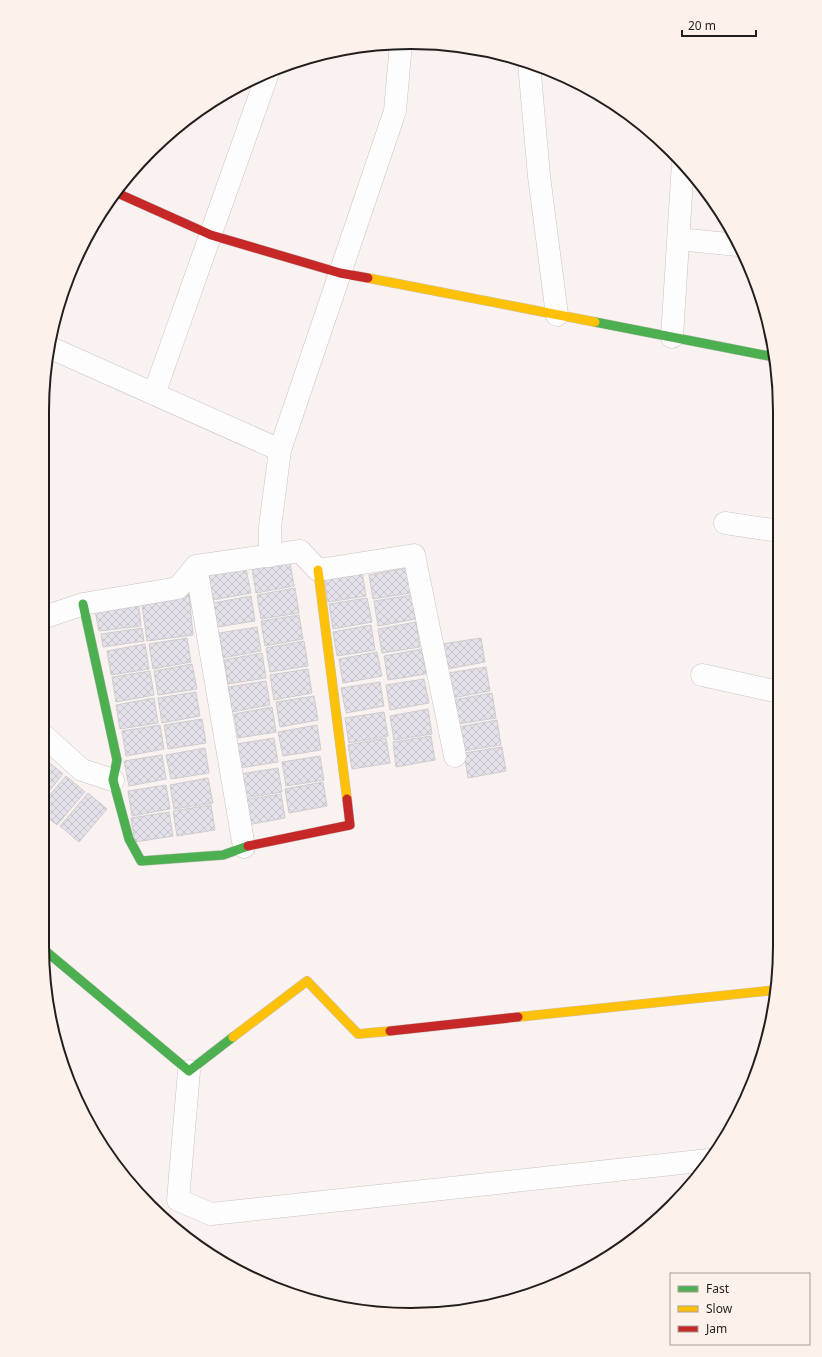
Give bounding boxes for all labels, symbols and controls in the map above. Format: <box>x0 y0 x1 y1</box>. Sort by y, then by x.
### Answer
scale bar <box>682 12 756 38</box>
text: 20 m <box>688 17 716 34</box>
legend <box>670 1273 810 1345</box>
text: Fast <box>706 1280 730 1297</box>
text: Slow <box>706 1300 733 1317</box>
text: Jam <box>705 1320 727 1337</box>

